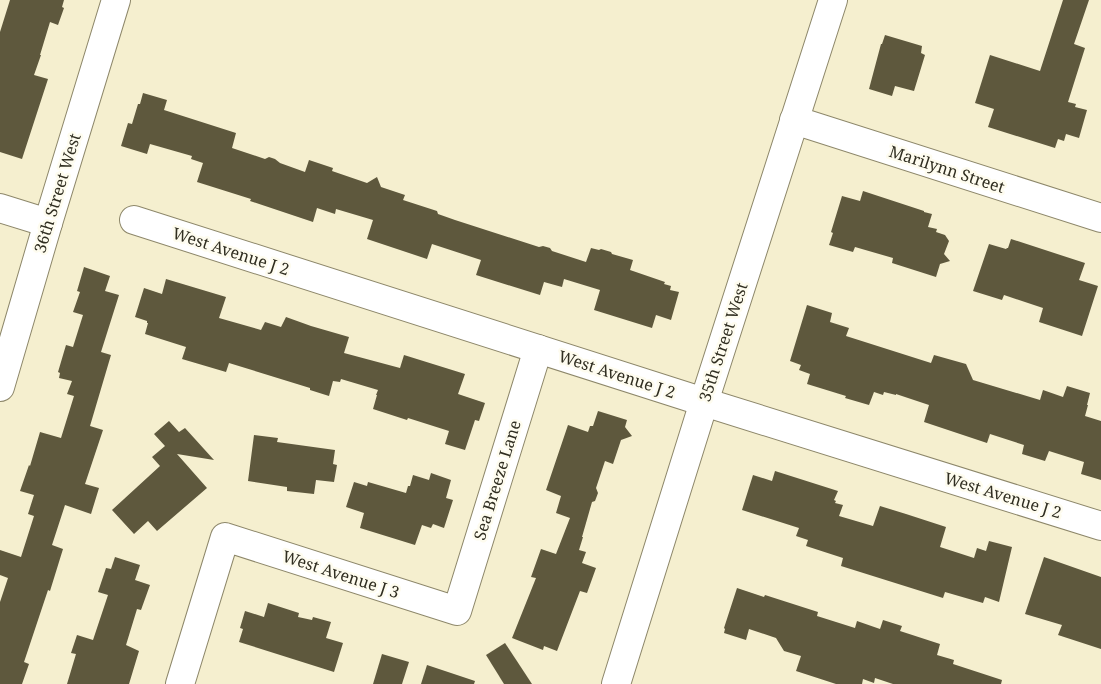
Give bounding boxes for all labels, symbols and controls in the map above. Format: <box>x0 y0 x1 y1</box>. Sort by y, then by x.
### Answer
street label: 36th Street West <box>28 130 86 255</box>
street label: Marilynn Street <box>886 140 1008 198</box>
street label: West Avenue J 2 <box>170 222 292 280</box>
street label: 35th Street West <box>693 279 753 404</box>
street label: West Avenue J 2 <box>556 345 678 403</box>
street label: Sea Breeze Lane <box>468 417 526 543</box>
street label: West Avenue J 2 <box>942 467 1064 523</box>
street label: West Avenue J 3 <box>280 545 402 603</box>

